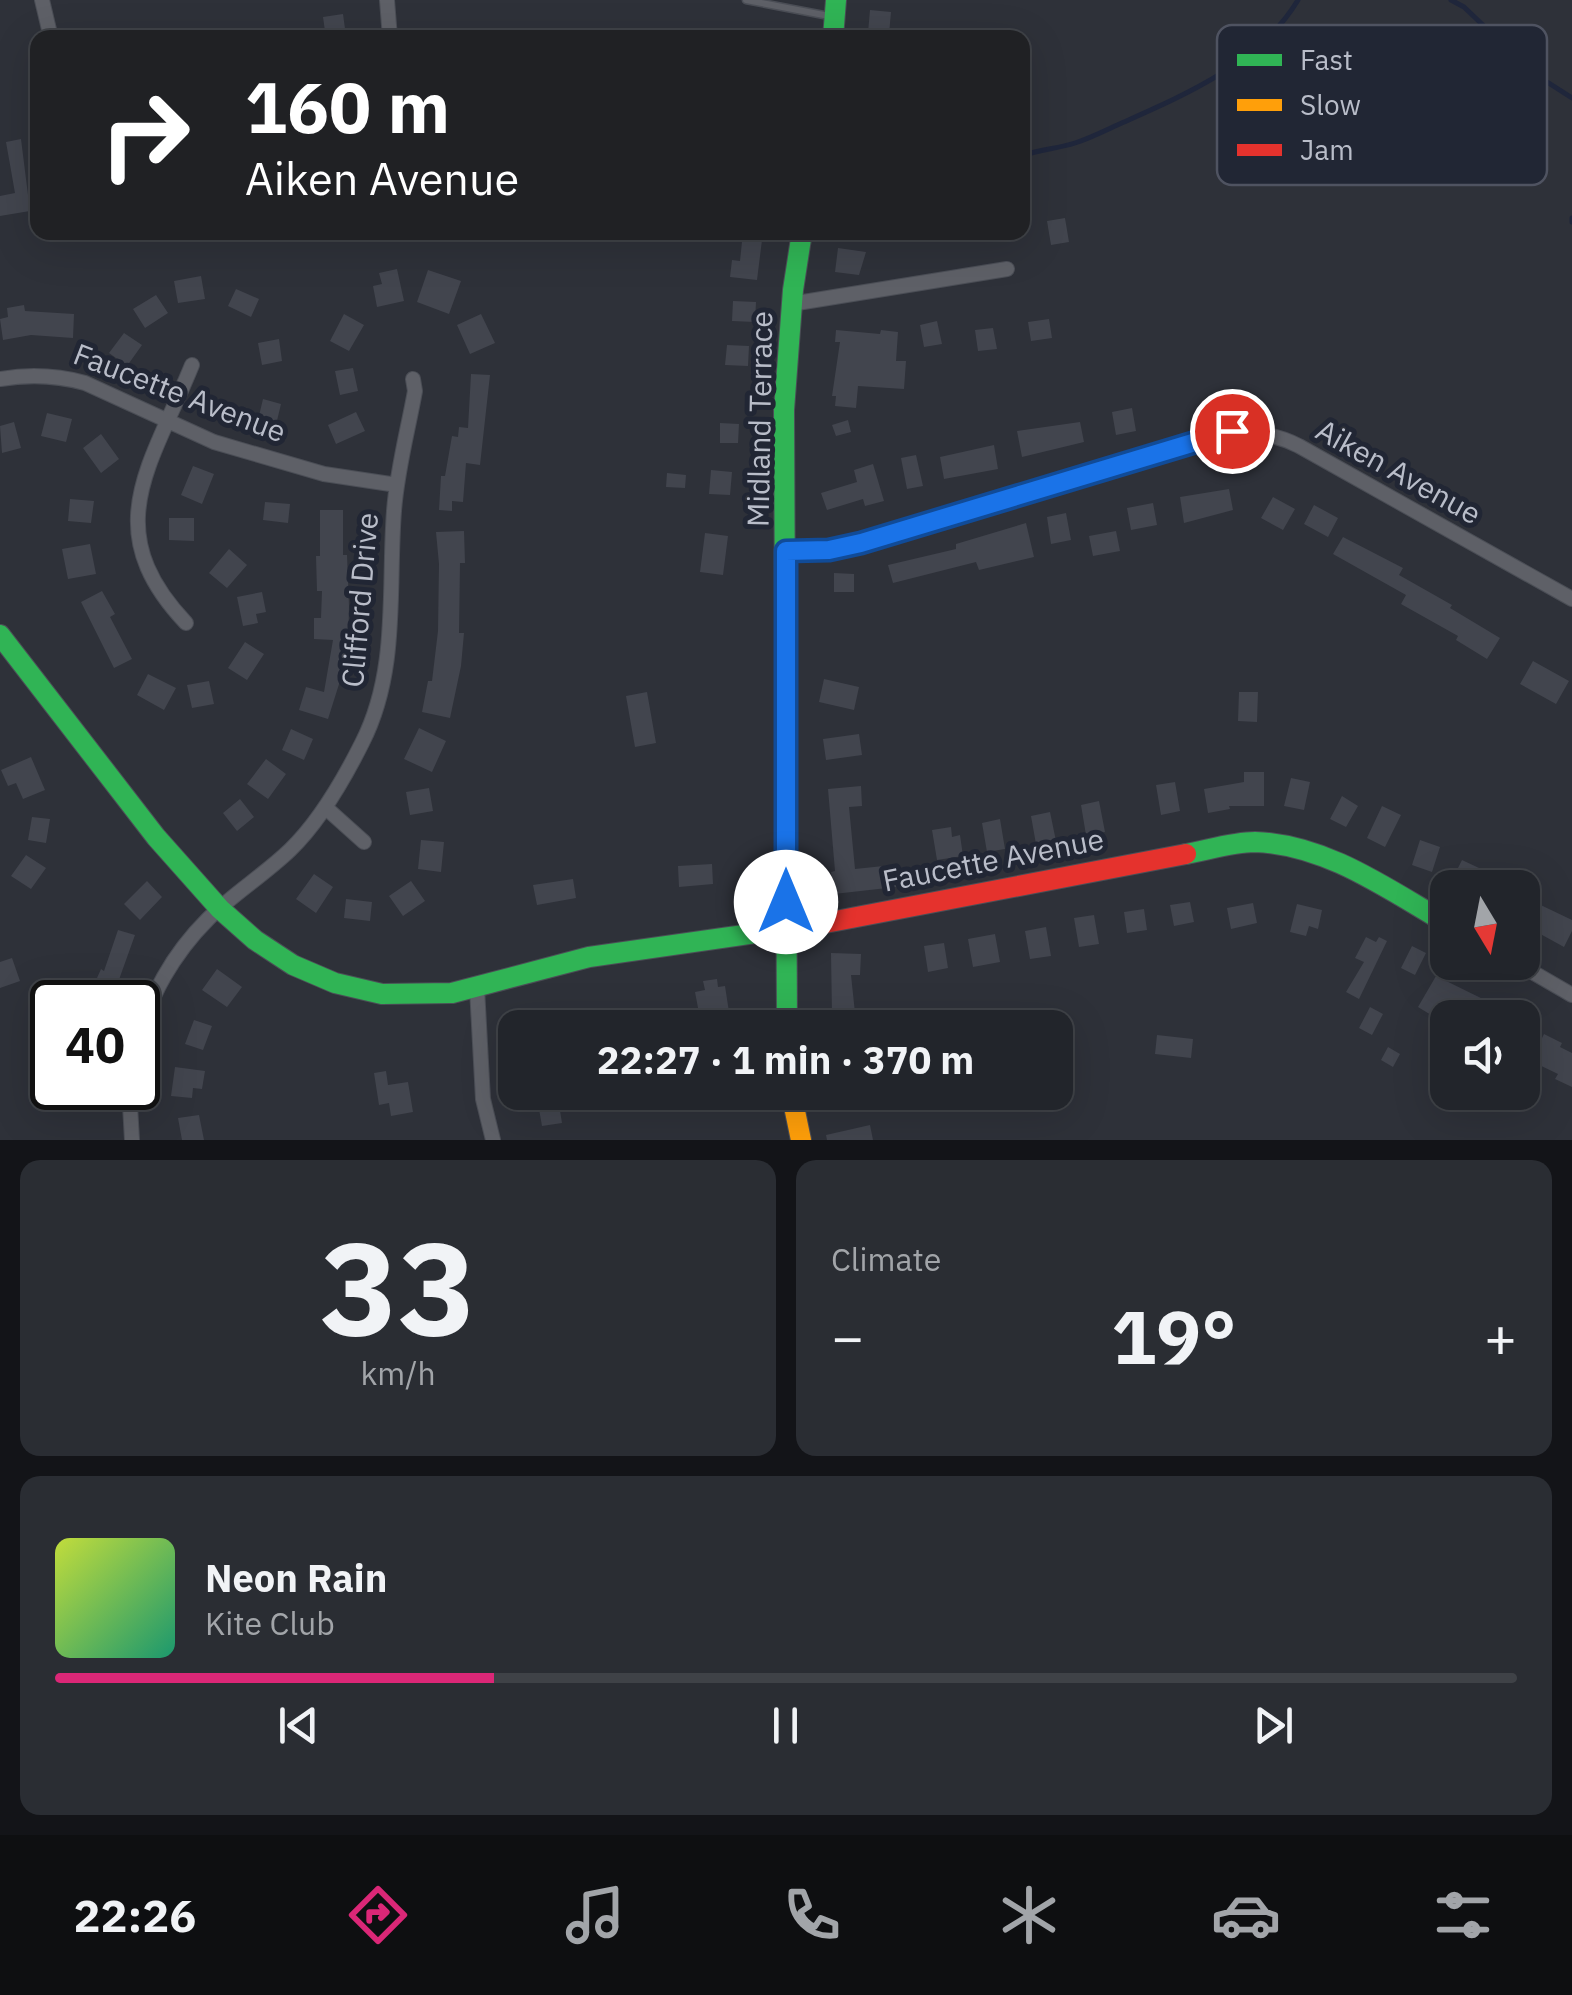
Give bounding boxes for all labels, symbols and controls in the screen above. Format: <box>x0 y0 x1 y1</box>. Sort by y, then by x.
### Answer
legend <box>1217 25 1547 185</box>
text: Fast <box>1300 41 1353 78</box>
text: 160 m <box>245 61 450 152</box>
icon: right <box>80 70 210 200</box>
text: Slow <box>1300 86 1361 123</box>
text: Jam <box>1300 131 1354 168</box>
text: Aiken Avenue <box>245 149 519 207</box>
street label: Midland Terrace <box>738 311 780 527</box>
street label: Faucette Avenue <box>68 334 292 450</box>
pin <box>1190 389 1275 474</box>
icon: arrive <box>1205 404 1260 459</box>
street label: Aiken Avenue <box>1310 410 1488 532</box>
street label: Clifford Drive <box>332 511 386 689</box>
street label: Faucette Avenue <box>879 818 1107 900</box>
position arrow <box>734 850 838 954</box>
north arrow <box>1430 870 1540 980</box>
map controls <box>1430 870 1540 1110</box>
speed limit sign: 40 <box>30 980 160 1110</box>
button: sound <box>1430 1000 1540 1110</box>
text: 22:27 · 1 min · 370 m <box>597 1035 974 1084</box>
text: 33 <box>320 1202 476 1371</box>
text: Climate <box>831 1238 941 1280</box>
text: 19° <box>1111 1287 1237 1385</box>
text: − <box>831 1301 864 1372</box>
text: + <box>1484 1301 1517 1372</box>
text: km/h <box>360 1352 436 1394</box>
text: Neon Rain <box>205 1553 387 1602</box>
text: Kite Club <box>205 1602 335 1644</box>
icon: previous <box>271 1698 326 1753</box>
icon: pause <box>758 1698 813 1753</box>
icon: next <box>1246 1698 1301 1753</box>
icon: directions <box>343 1880 413 1950</box>
icon: music <box>560 1880 630 1950</box>
icon: phone <box>777 1880 847 1950</box>
icon: climate <box>994 1880 1064 1950</box>
icon: car <box>1211 1880 1281 1950</box>
icon: filters <box>1428 1880 1498 1950</box>
text: 22:26 <box>74 1886 196 1944</box>

